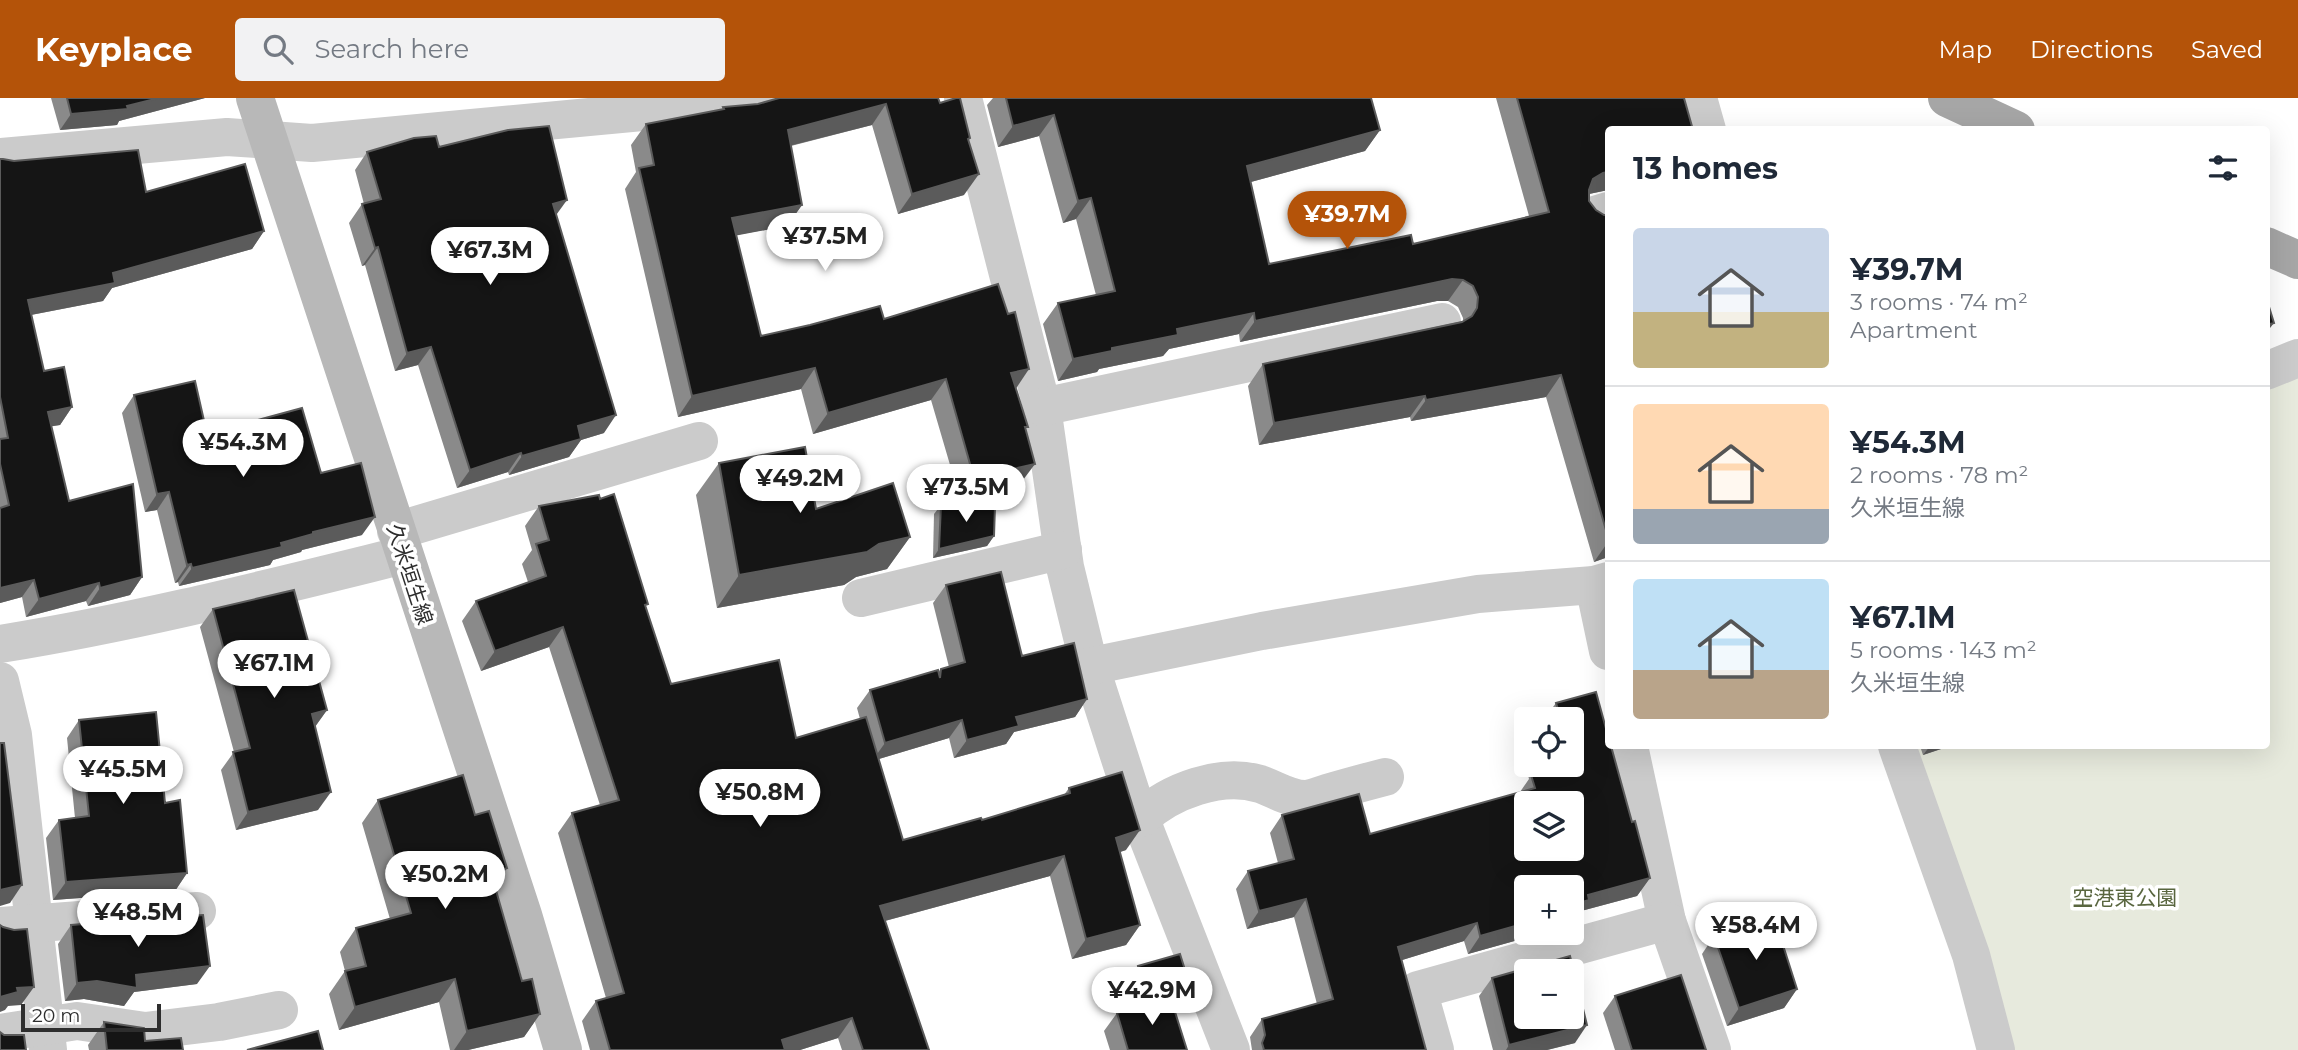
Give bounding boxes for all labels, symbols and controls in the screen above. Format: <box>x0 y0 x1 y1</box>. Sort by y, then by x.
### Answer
search box <box>235 18 725 81</box>
text: Keyplace <box>35 29 193 69</box>
icon: search <box>259 30 297 68</box>
text: Search here <box>315 33 469 65</box>
text: Map <box>1939 35 1992 64</box>
text: Directions <box>2030 35 2153 64</box>
text: Saved <box>2191 35 2263 64</box>
icon: filters <box>2204 149 2242 187</box>
text: 13 homes <box>1633 150 1778 187</box>
pin: ¥39.7M <box>1290 192 1404 251</box>
text: ¥39.7M <box>1304 200 1391 228</box>
pin: ¥37.5M <box>768 214 882 273</box>
text: ¥37.5M <box>782 222 868 250</box>
pin: ¥67.3M <box>433 228 547 287</box>
text: ¥67.3M <box>447 236 533 264</box>
text: ¥39.7M <box>1850 251 1963 288</box>
icon: home <box>1689 256 1773 340</box>
text: 3 rooms · 74 m² <box>1850 288 2028 316</box>
text: Apartment <box>1850 316 1978 344</box>
pin: ¥54.3M <box>186 420 300 479</box>
text: ¥54.3M <box>1850 424 1966 461</box>
text: ¥54.3M <box>199 428 287 456</box>
icon: home <box>1689 432 1773 516</box>
pin: ¥49.2M <box>743 456 857 515</box>
text: 2 rooms · 78 m² <box>1850 461 2028 489</box>
text: ¥49.2M <box>756 464 844 492</box>
pin: ¥73.5M <box>909 464 1023 524</box>
text: ¥73.5M <box>923 473 1009 501</box>
text: 久米垣生線 <box>1850 494 1965 522</box>
street label: 久米垣生線 <box>382 520 438 628</box>
text: ¥67.1M <box>1850 599 1956 636</box>
icon: home <box>1689 607 1773 691</box>
text: 5 rooms · 143 m² <box>1850 636 2037 664</box>
pin: ¥67.1M <box>217 640 331 700</box>
text: ¥67.1M <box>234 649 314 677</box>
text: 久米垣生線 <box>1850 669 1965 697</box>
map controls <box>1514 707 1584 1029</box>
button: locate <box>1514 707 1584 777</box>
pin: ¥45.5M <box>66 746 180 806</box>
text: ¥45.5M <box>79 755 167 783</box>
pin: ¥50.8M <box>703 770 817 829</box>
text: ¥50.8M <box>715 778 805 806</box>
button: layers <box>1514 791 1584 861</box>
pin: ¥50.2M <box>388 852 502 911</box>
text: ¥50.2M <box>401 860 489 888</box>
button: + <box>1514 875 1584 945</box>
park label: 空港東公園 <box>2073 885 2178 910</box>
pin: ¥48.5M <box>81 890 195 949</box>
text: ¥48.5M <box>93 898 183 926</box>
pin: ¥58.4M <box>1699 902 1813 962</box>
text: ¥58.4M <box>1711 911 1801 939</box>
button: − <box>1514 959 1584 1029</box>
pin: ¥42.9M <box>1095 968 1209 1027</box>
text: ¥42.9M <box>1108 976 1197 1004</box>
scale bar <box>21 1001 161 1033</box>
text: 20 m <box>32 1004 80 1027</box>

